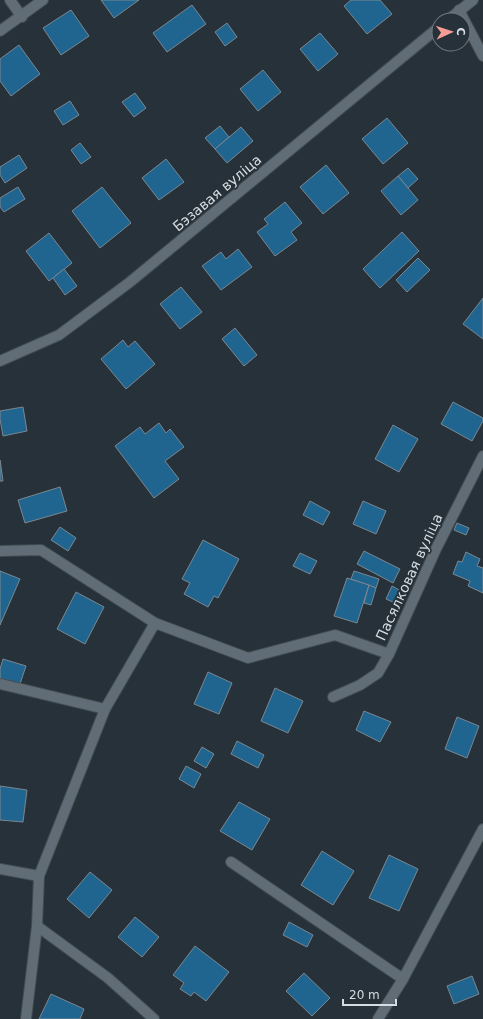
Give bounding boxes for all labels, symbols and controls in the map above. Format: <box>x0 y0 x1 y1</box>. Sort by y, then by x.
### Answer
north arrow <box>431 12 471 52</box>
text: С <box>454 27 467 36</box>
street label: Бэзавая вуліца <box>170 151 264 235</box>
street label: Пасялковая вуліца <box>373 511 445 643</box>
scale bar <box>343 981 396 1007</box>
text: 20 m <box>349 988 380 1002</box>

